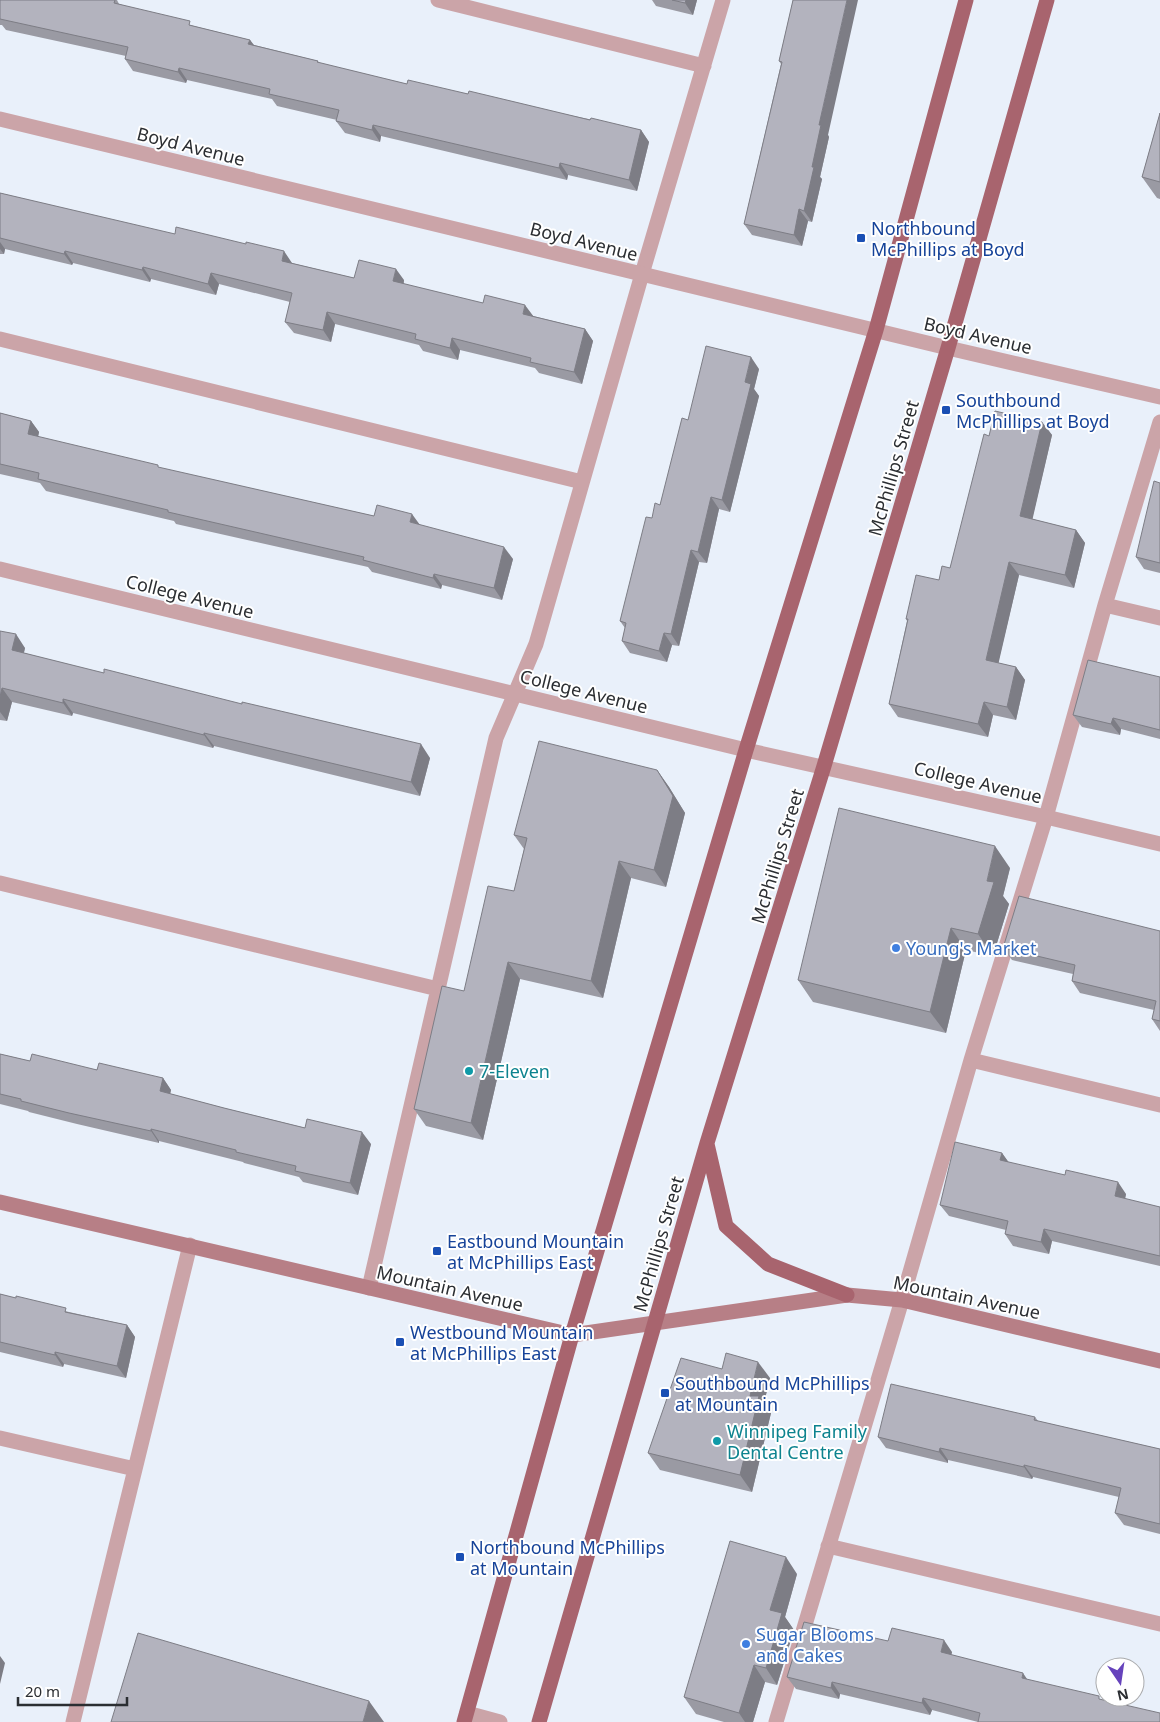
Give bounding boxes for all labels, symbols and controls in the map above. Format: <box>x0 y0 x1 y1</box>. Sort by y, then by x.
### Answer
street label: Boyd Avenue <box>135 121 247 171</box>
street label: Boyd Avenue <box>528 216 640 266</box>
place label: Northbound McPhillips at Boyd <box>871 216 1025 261</box>
marker: Northbound McPhillips at Boyd <box>855 232 867 244</box>
street label: Boyd Avenue <box>922 311 1034 359</box>
place label: Southbound McPhillips at Boyd <box>956 388 1110 433</box>
street label: McPhillips Street <box>862 397 924 539</box>
marker: Southbound McPhillips at Boyd <box>940 404 952 416</box>
street label: College Avenue <box>124 569 256 623</box>
street label: College Avenue <box>518 664 650 718</box>
street label: College Avenue <box>912 756 1044 808</box>
street label: McPhillips Street <box>745 785 809 927</box>
place label: Young's Market <box>906 936 1037 960</box>
marker: Young's Market <box>890 942 902 954</box>
place label: 7-Eleven <box>479 1059 550 1083</box>
marker: 7-Eleven <box>463 1065 475 1077</box>
street label: McPhillips Street <box>627 1173 689 1315</box>
place label: Eastbound Mountain at McPhillips East <box>447 1229 624 1274</box>
marker: Eastbound Mountain at McPhillips East <box>431 1245 443 1257</box>
street label: Mountain Avenue <box>374 1259 526 1317</box>
street label: Mountain Avenue <box>891 1270 1043 1324</box>
place label: Westbound Mountain at McPhillips East <box>410 1320 593 1365</box>
marker: Westbound Mountain at McPhillips East <box>394 1336 406 1348</box>
place label: Southbound McPhillips at Mountain <box>675 1371 870 1416</box>
marker: Southbound McPhillips at Mountain <box>659 1387 671 1399</box>
place label: Winnipeg Family Dental Centre <box>727 1419 868 1464</box>
marker: Winnipeg Family Dental Centre <box>711 1435 723 1447</box>
place label: Northbound McPhillips at Mountain <box>470 1535 665 1580</box>
marker: Northbound McPhillips at Mountain <box>454 1551 466 1563</box>
place label: Sugar Blooms and Cakes <box>756 1622 874 1667</box>
marker: Sugar Blooms and Cakes <box>740 1638 752 1650</box>
north arrow <box>1095 1657 1145 1707</box>
scale bar <box>18 1674 126 1706</box>
text: 20 m <box>25 1681 60 1701</box>
text: N <box>1115 1685 1131 1706</box>

